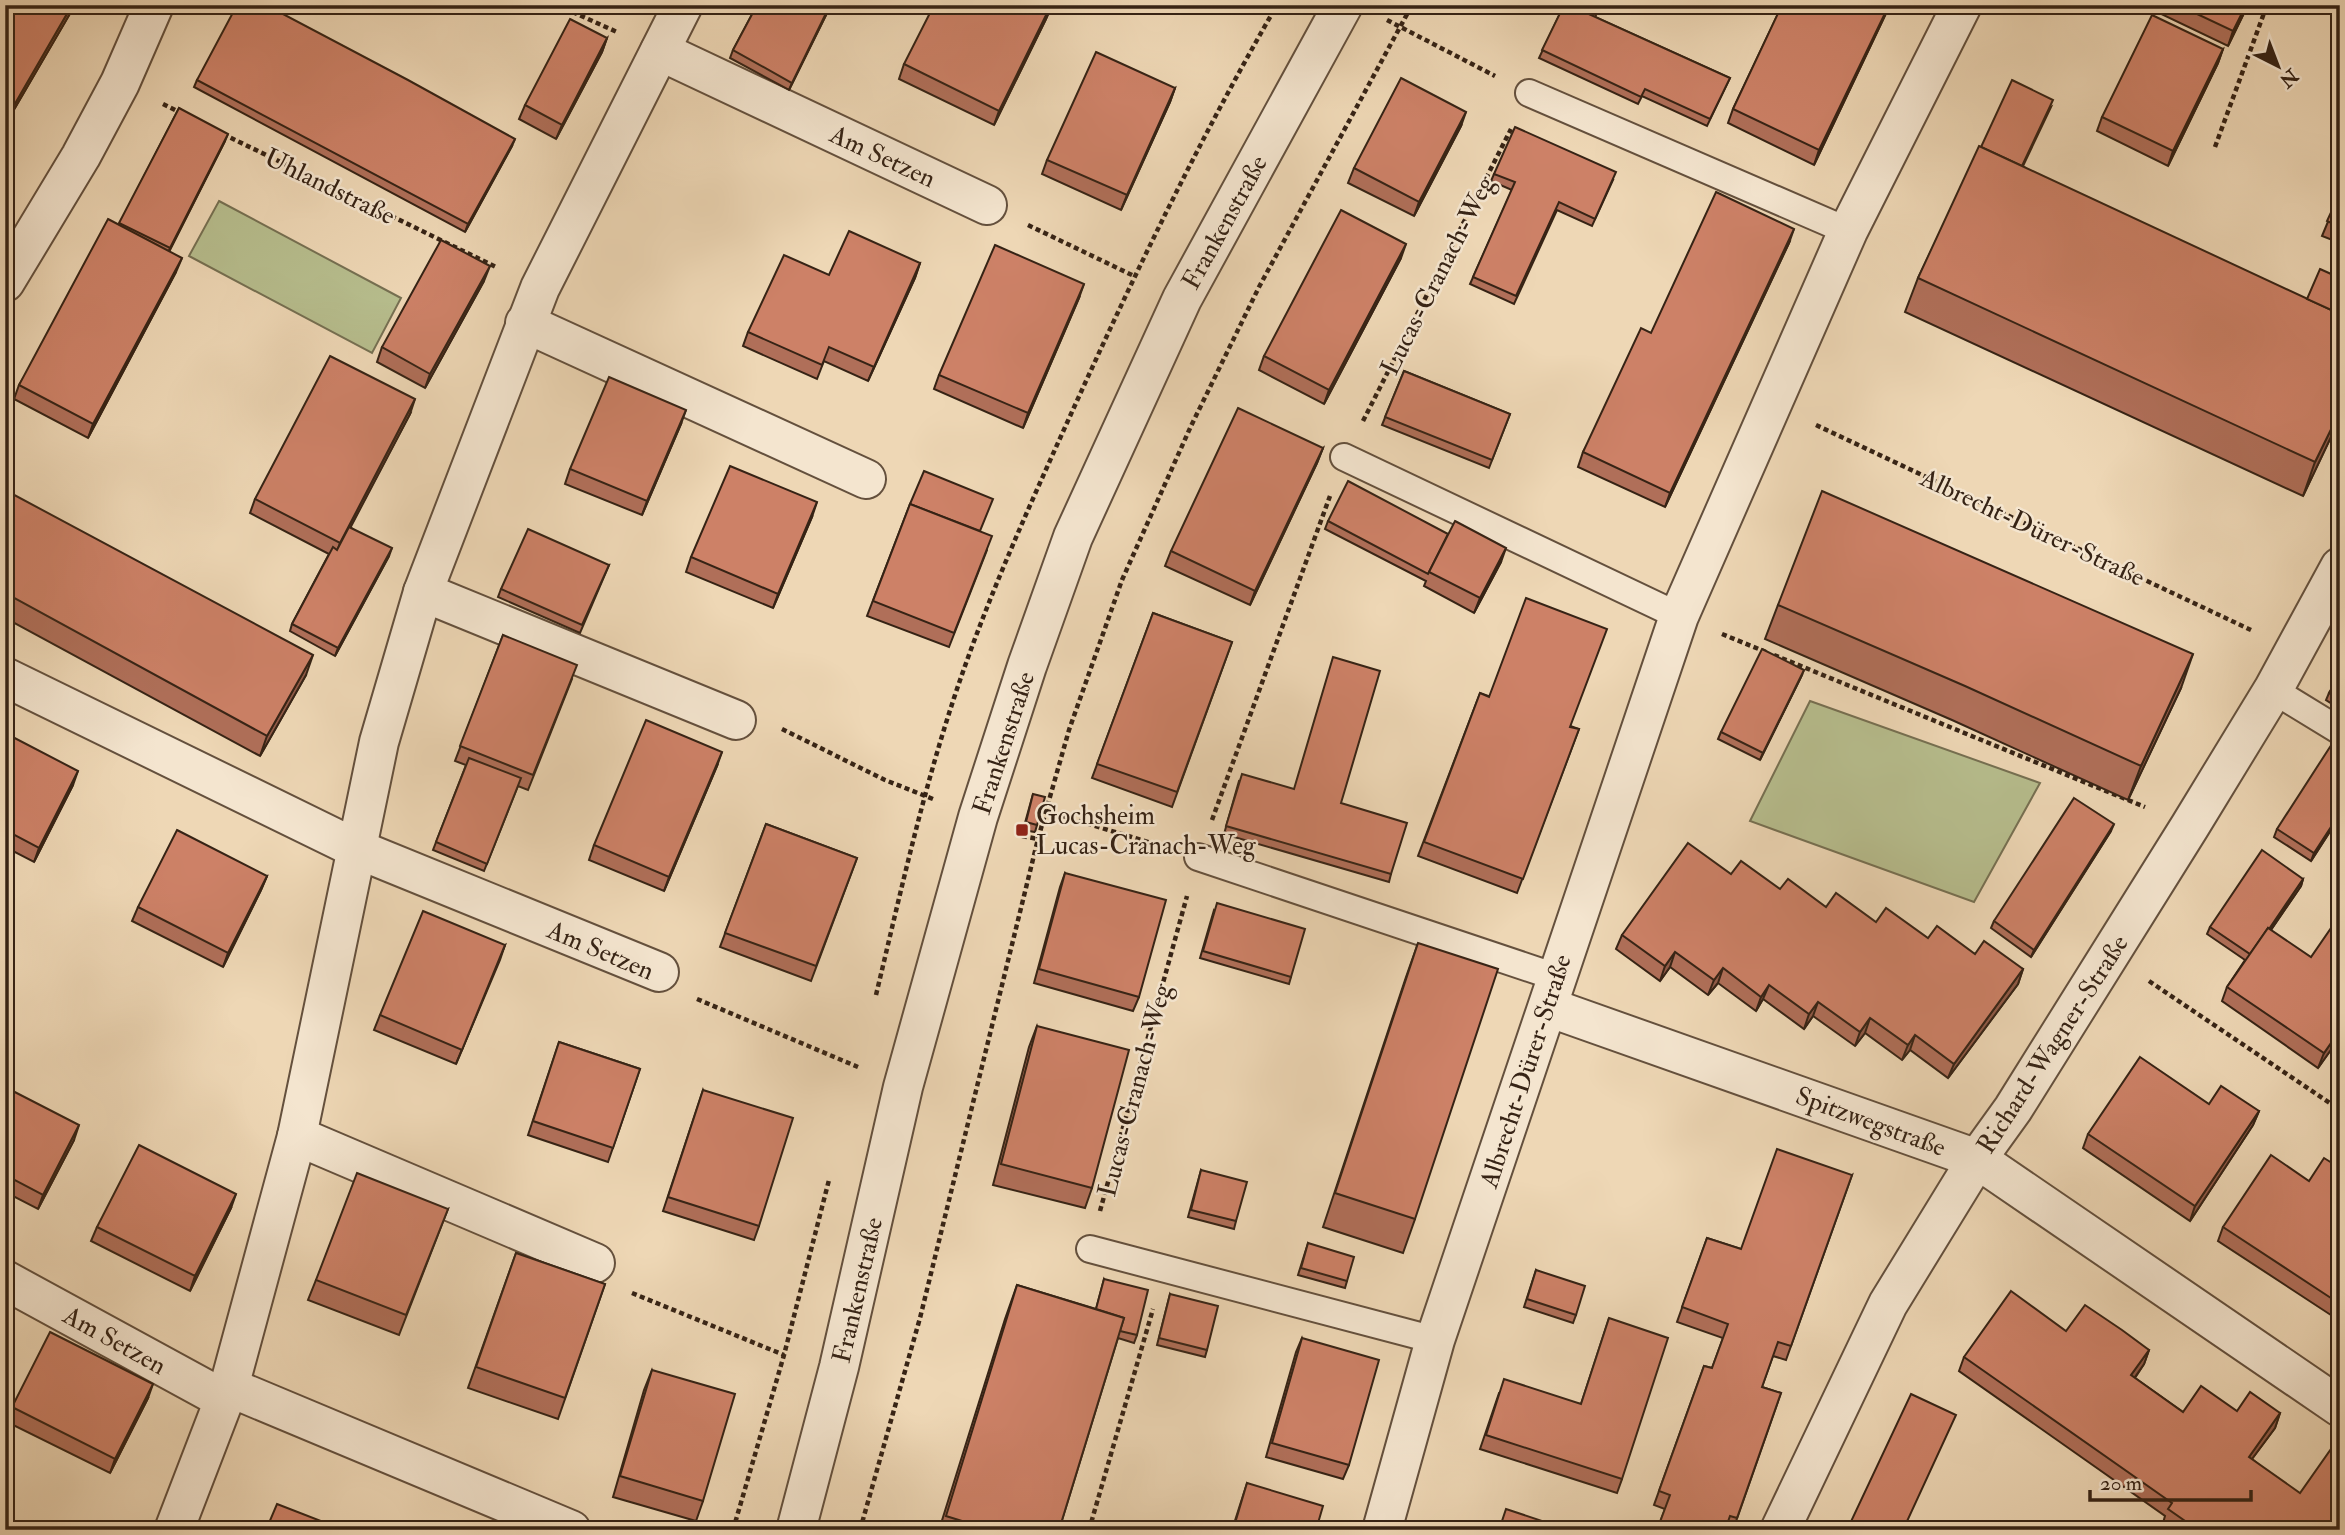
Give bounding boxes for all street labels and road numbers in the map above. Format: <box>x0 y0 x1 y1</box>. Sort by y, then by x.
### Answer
street label: Am Setzen <box>824 118 940 195</box>
street label: Uhlandstraße <box>259 141 400 232</box>
street label: Frankenstraße <box>1175 150 1275 295</box>
street label: Lucas-Cranach-Weg <box>1374 169 1503 381</box>
street label: Albrecht-Dürer-Straße <box>1915 462 2150 594</box>
street label: Frankenstraße <box>966 668 1042 819</box>
street label: Am Setzen <box>542 914 659 988</box>
street label: Richard-Wagner-Straße <box>1970 929 2136 1160</box>
street label: Albrecht-Dürer-Straße <box>1473 950 1579 1193</box>
street label: Lucas-Cranach-Weg <box>1091 979 1179 1200</box>
street label: Spitzwegstraße <box>1791 1080 1950 1165</box>
street label: Frankenstraße <box>826 1214 890 1366</box>
street label: Am Setzen <box>57 1299 172 1382</box>

